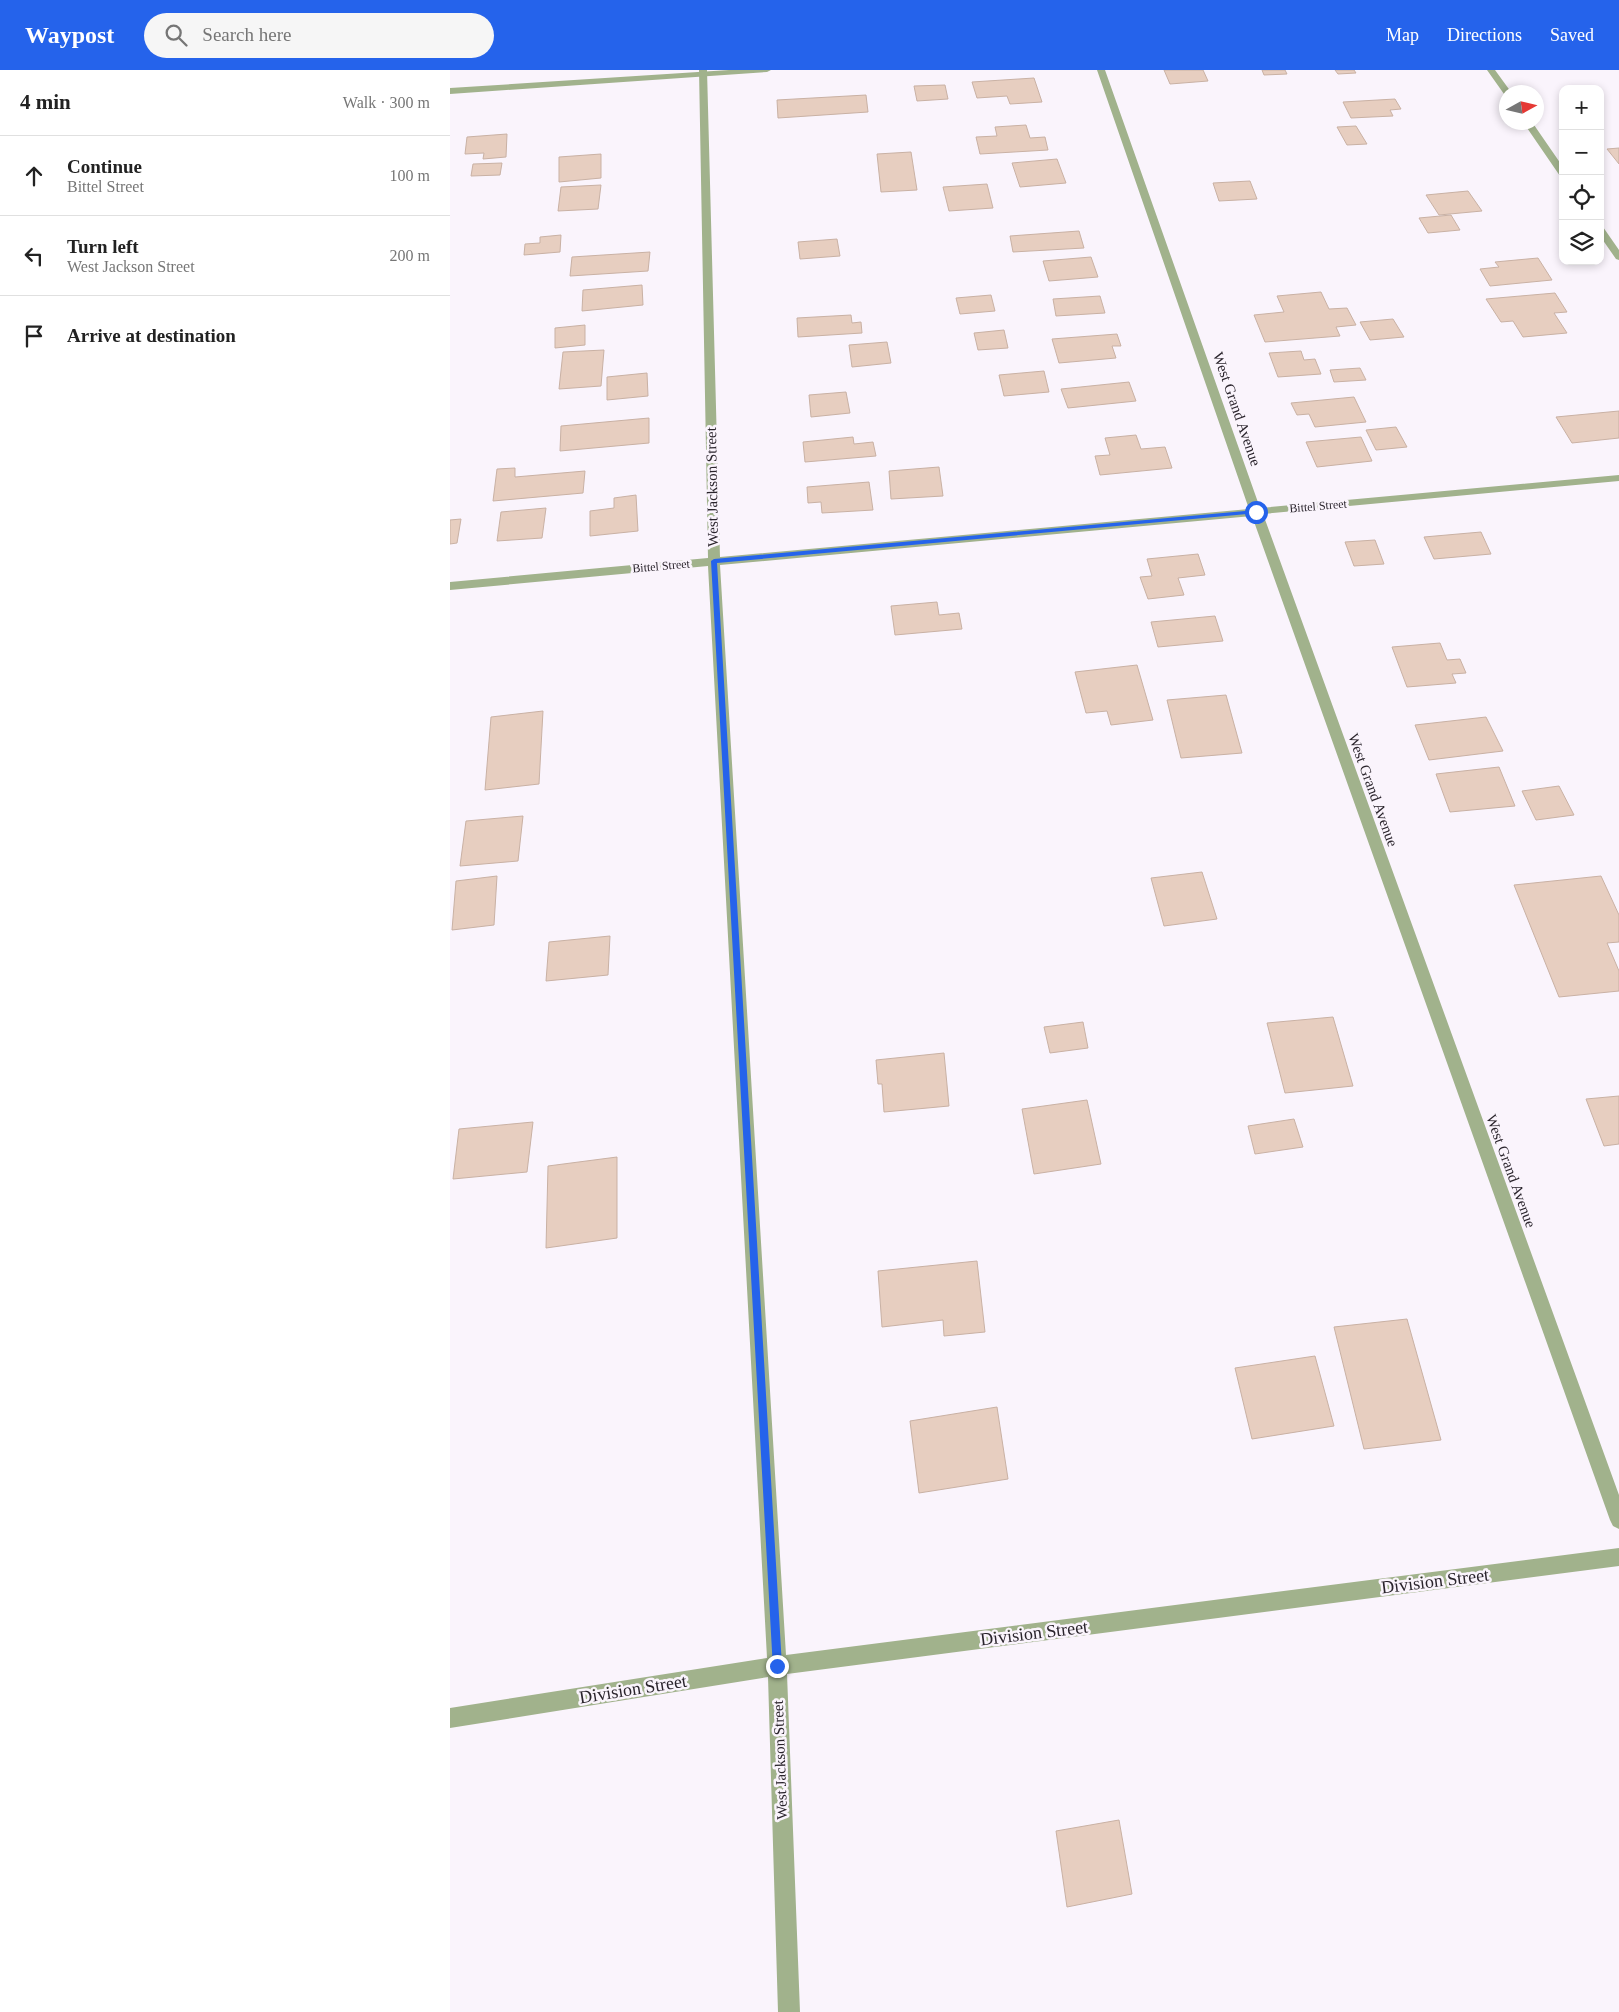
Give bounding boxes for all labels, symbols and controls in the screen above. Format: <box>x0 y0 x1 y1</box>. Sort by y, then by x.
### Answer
search box <box>144 13 494 58</box>
icon: search <box>162 21 190 49</box>
text: Waypost <box>25 22 114 48</box>
text: Search here <box>202 24 292 45</box>
text: Map <box>1386 25 1419 45</box>
text: Directions <box>1447 25 1522 45</box>
text: Saved <box>1550 25 1594 45</box>
north arrow <box>1499 85 1544 130</box>
map controls <box>1559 85 1604 265</box>
button: + <box>1559 85 1604 130</box>
text: 4 min <box>20 90 71 114</box>
text: Walk · 300 m <box>343 94 430 111</box>
button: − <box>1559 130 1604 175</box>
text: Continue <box>67 156 142 177</box>
icon: ahead <box>20 162 48 190</box>
text: 100 m <box>390 167 430 184</box>
button: locate <box>1559 175 1604 220</box>
text: Bittel Street <box>67 178 144 195</box>
button: layers <box>1559 220 1604 265</box>
text: Turn left <box>67 236 139 257</box>
icon: left <box>20 242 48 270</box>
text: 200 m <box>390 247 430 264</box>
text: West Jackson Street <box>67 258 195 275</box>
icon: arrive <box>20 322 48 350</box>
text: Arrive at destination <box>67 325 236 346</box>
street label: West Grand Avenue <box>1210 350 1264 468</box>
street label: West Jackson Street <box>703 426 721 547</box>
street label: Bittel Street <box>1289 496 1348 515</box>
route start <box>1245 501 1268 524</box>
street label: Bittel Street <box>632 556 691 575</box>
street label: West Grand Avenue <box>1345 731 1401 849</box>
street label: West Grand Avenue <box>1483 1112 1539 1230</box>
street label: Division Street <box>1380 1564 1490 1598</box>
street label: Division Street <box>979 1616 1089 1650</box>
route end <box>766 1655 789 1678</box>
street label: Division Street <box>578 1671 688 1707</box>
street label: West Jackson Street <box>770 1699 790 1820</box>

